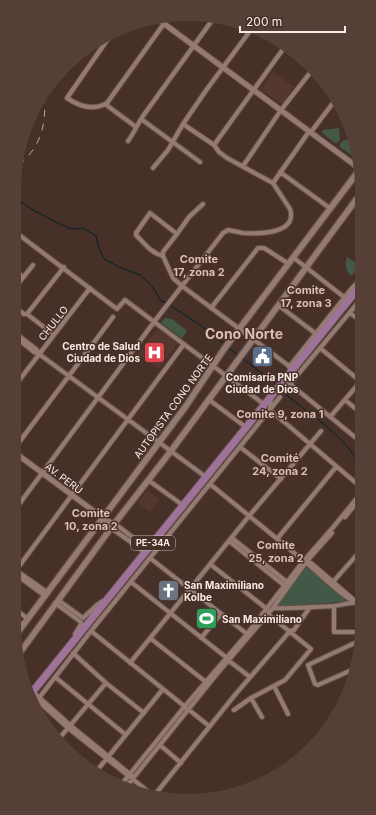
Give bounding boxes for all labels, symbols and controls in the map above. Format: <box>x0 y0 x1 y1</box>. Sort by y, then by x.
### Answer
scale bar <box>240 8 345 34</box>
text: 200 m <box>246 14 282 29</box>
district label: Comite 17, zona 2 <box>173 252 225 279</box>
district label: Comite 17, zona 3 <box>280 283 332 310</box>
street label: CHULLO <box>36 303 71 343</box>
district label: Cono Norte <box>205 325 283 342</box>
hospital icon: Centro de Salud Ciudad de Dios <box>142 339 168 365</box>
place label: Centro de Salud Ciudad de Dios <box>62 340 140 364</box>
public building icon: Comisaría PNP Ciudad de Dios <box>249 344 275 370</box>
street label: AUTOPISTA CONO NORTE <box>131 352 215 460</box>
place label: Comisaría PNP Ciudad de Dios <box>225 371 299 395</box>
district label: Comite 9, zona 1 <box>236 407 324 421</box>
district label: Comité 24, zona 2 <box>252 451 308 478</box>
street label: AV. PERU <box>43 460 85 496</box>
district label: Comite 10, zona 2 <box>64 506 118 533</box>
road number: PE-34A <box>131 536 175 550</box>
district label: Comite 25, zona 2 <box>248 538 304 565</box>
church icon: San Maximiliano Kolbe <box>156 578 182 604</box>
place label: San Maximiliano Kolbe <box>184 579 264 603</box>
sports icon: San Maximiliano <box>193 606 219 632</box>
place label: San Maximiliano <box>222 613 302 625</box>

